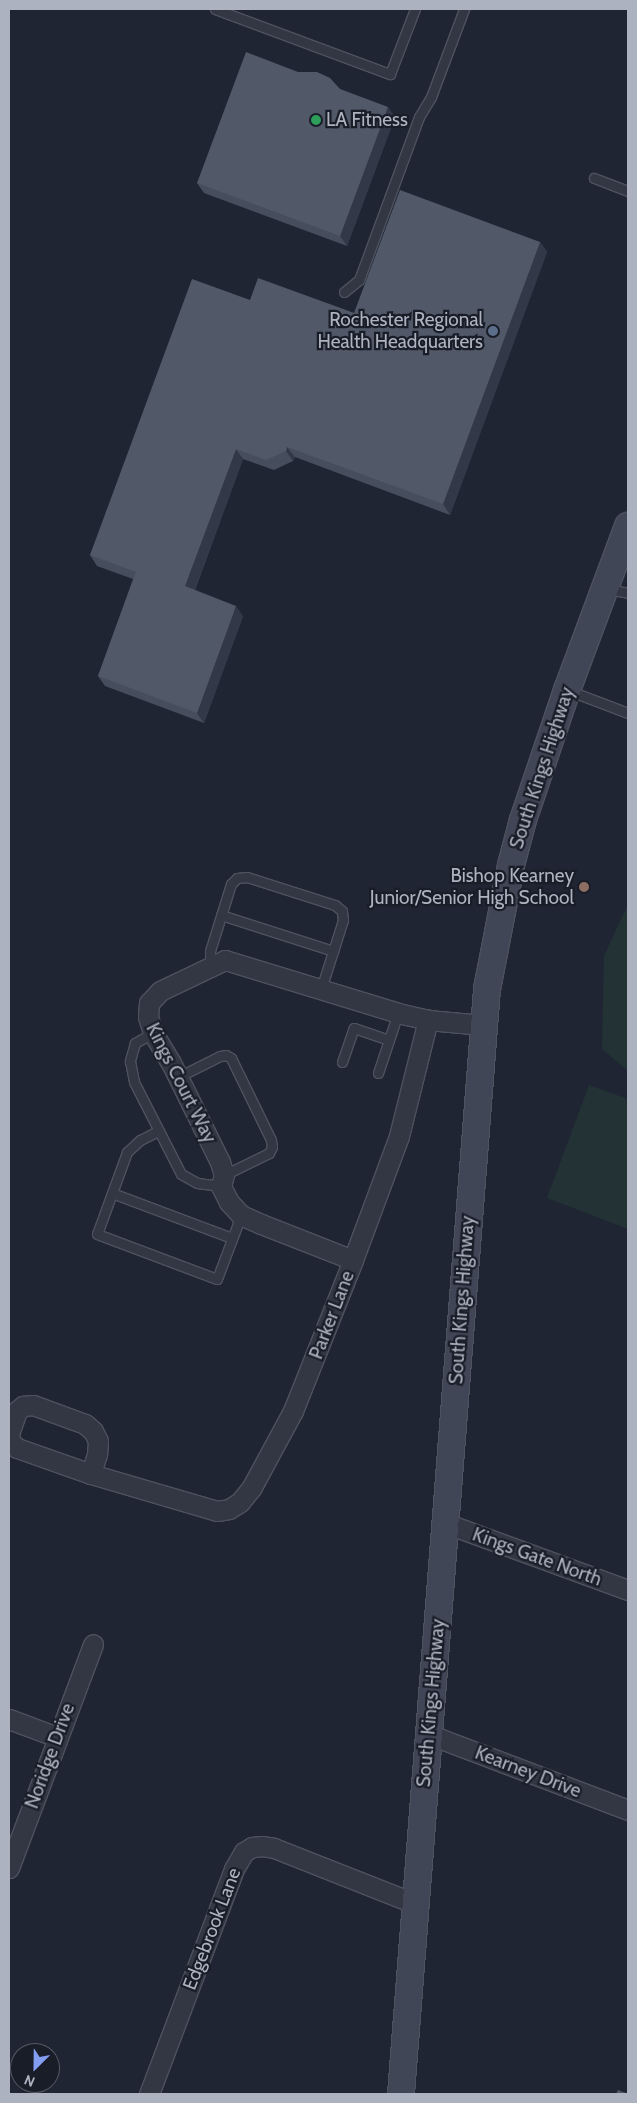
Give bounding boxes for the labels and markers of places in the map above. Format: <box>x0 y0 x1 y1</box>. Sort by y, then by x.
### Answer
place label: LA Fitness <box>326 109 408 131</box>
marker: LA Fitness <box>310 114 322 126</box>
place label: Rochester Regional Health Headquarters <box>318 309 483 353</box>
marker: Rochester Regional Health Headquarters <box>487 325 499 337</box>
place label: Bishop Kearney Junior/Senior High School <box>370 865 574 909</box>
marker: Bishop Kearney Junior/Senior High School <box>578 881 590 893</box>

